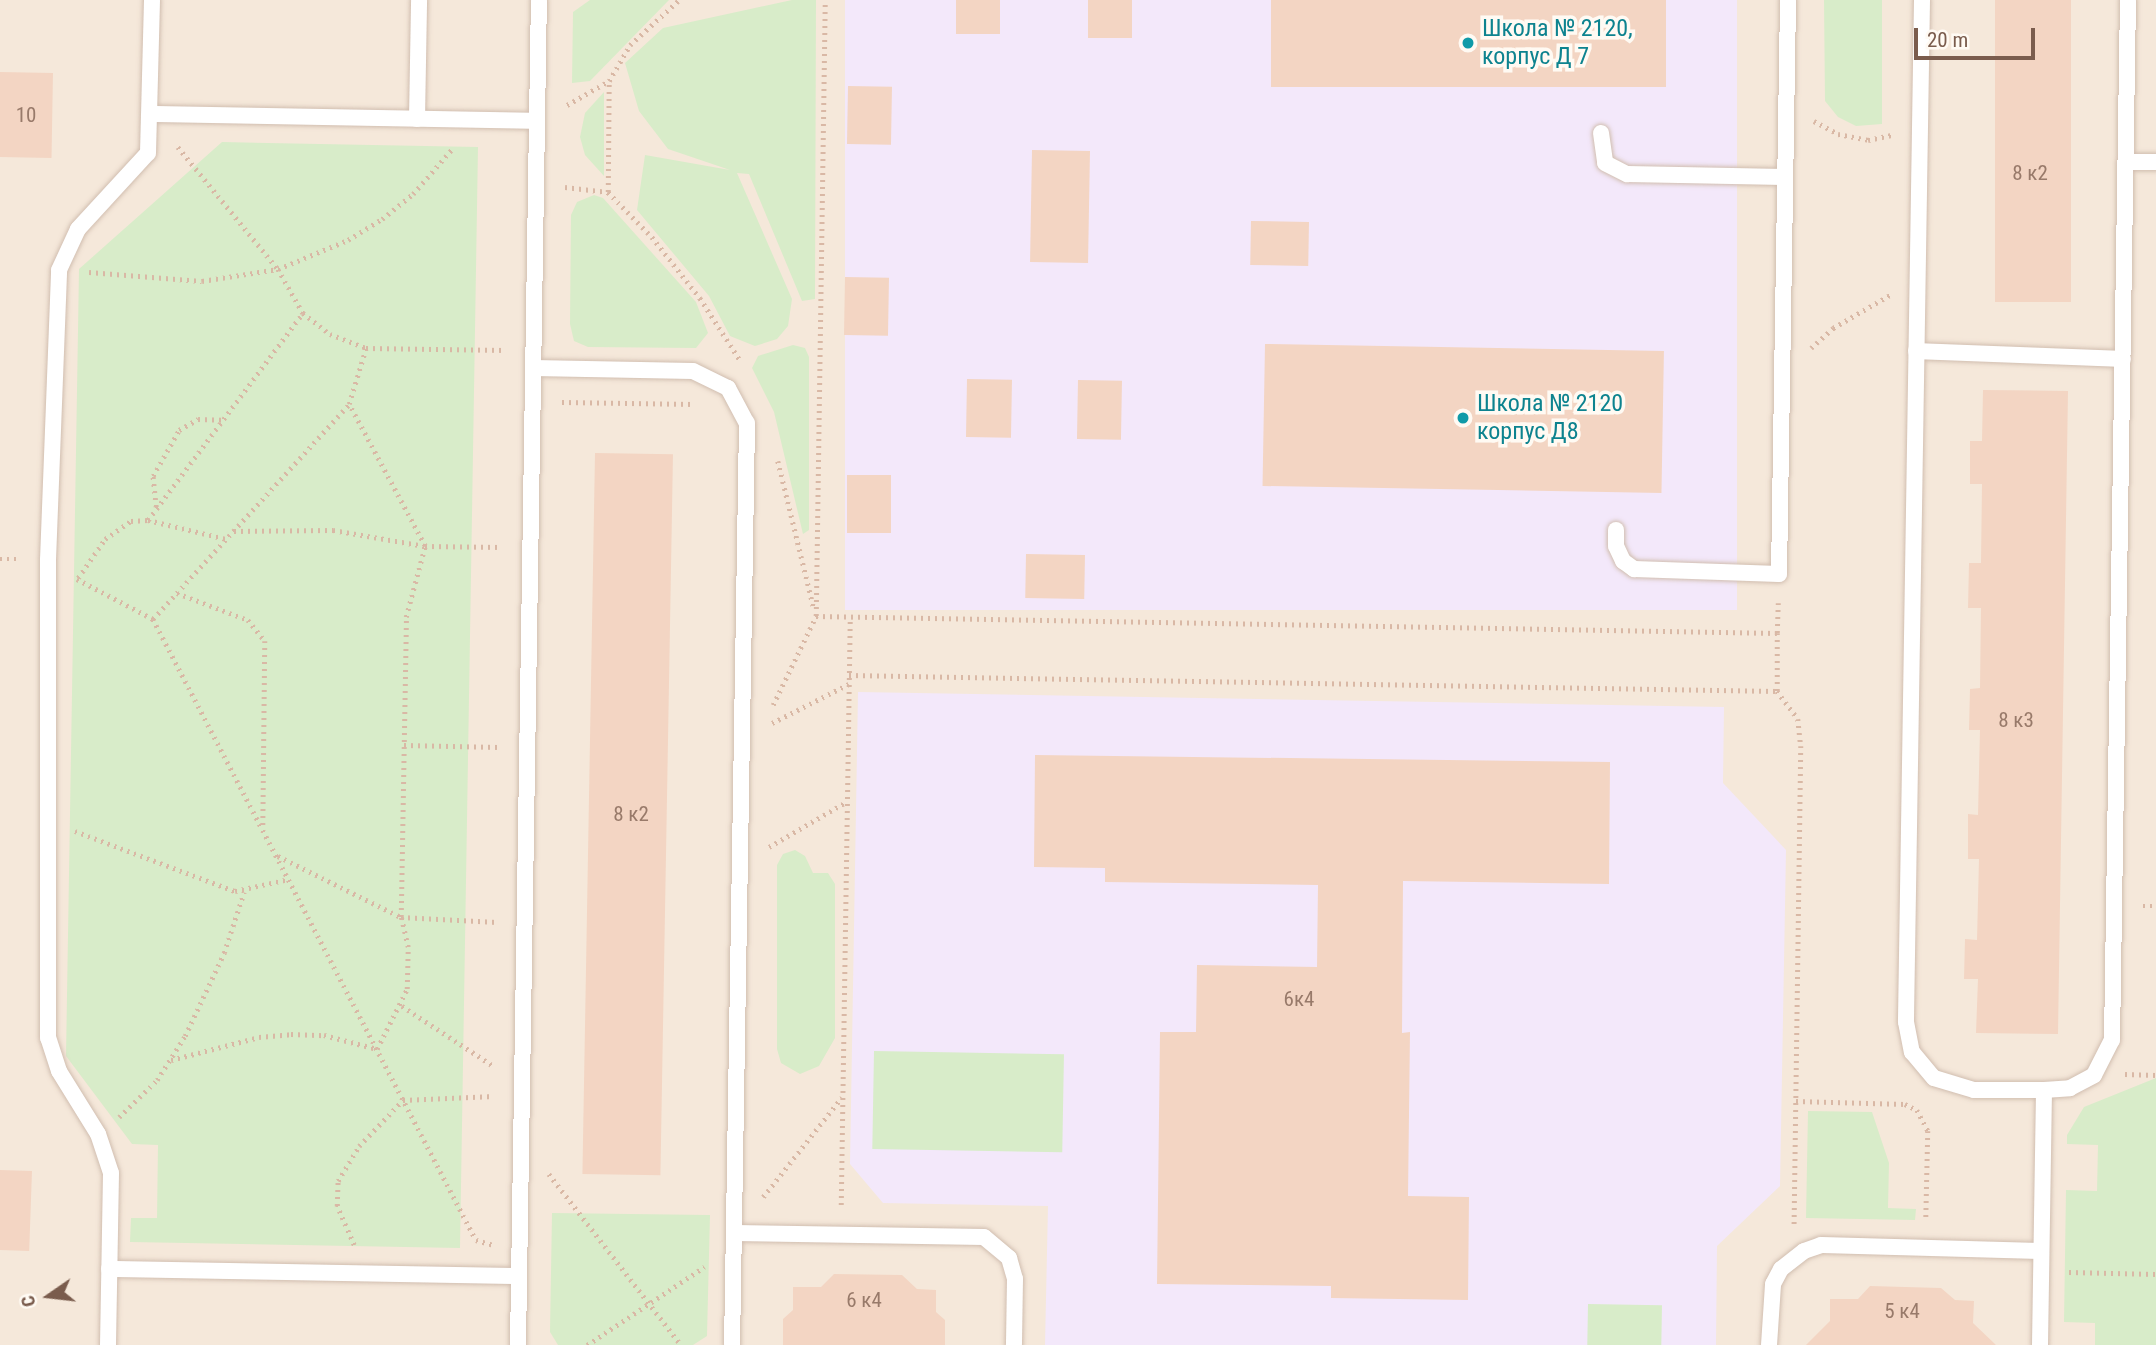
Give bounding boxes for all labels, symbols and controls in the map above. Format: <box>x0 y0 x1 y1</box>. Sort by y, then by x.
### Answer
scale bar <box>1918 14 2039 58</box>
place label: Школа № 2120, корпус Д 7 <box>1482 15 1633 71</box>
text: 20 m <box>1927 28 1968 52</box>
marker: Школа № 2120, корпус Д 7 <box>1460 35 1476 51</box>
house number: 10 <box>16 102 36 128</box>
house number: 8 к2 <box>2012 160 2048 186</box>
place label: Школа № 2120 корпус Д8 <box>1477 390 1623 446</box>
marker: Школа № 2120 корпус Д8 <box>1455 410 1471 426</box>
house number: 8 к3 <box>1998 707 2034 733</box>
house number: 8 к2 <box>613 801 649 827</box>
house number: 6к4 <box>1284 986 1314 1012</box>
north arrow <box>14 1261 84 1331</box>
house number: 6 к4 <box>846 1287 882 1313</box>
text: С <box>16 1293 41 1309</box>
house number: 5 к4 <box>1884 1298 1920 1324</box>

